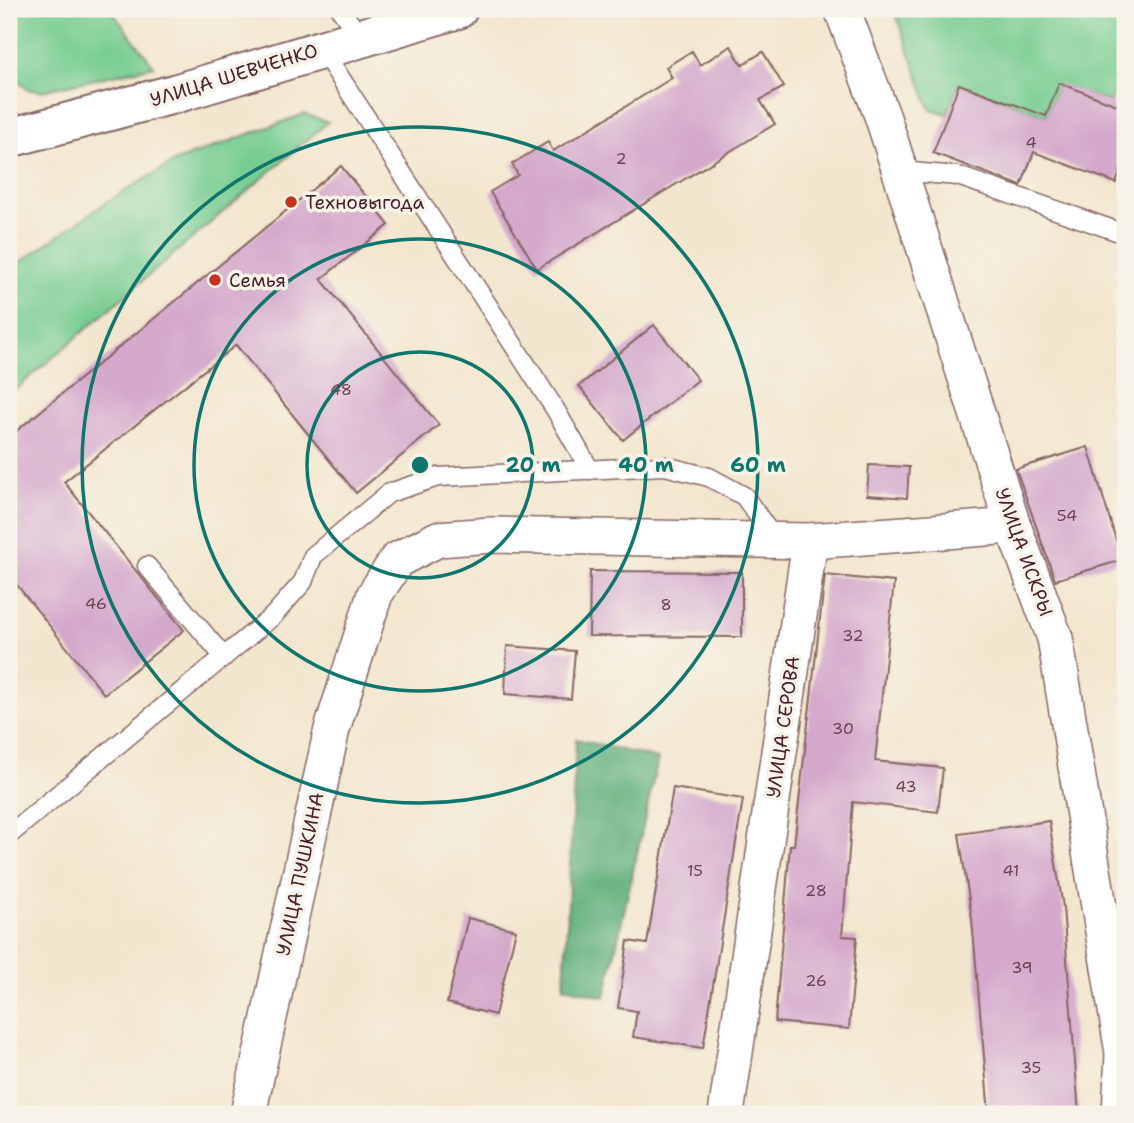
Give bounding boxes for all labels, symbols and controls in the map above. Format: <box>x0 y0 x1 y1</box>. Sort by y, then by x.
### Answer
street label: УЛИЦА ШЕВЧЕНКО <box>147 38 321 112</box>
house number: 4 <box>1025 132 1037 153</box>
house number: 2 <box>615 148 627 169</box>
place label: Техновыгода <box>305 190 424 215</box>
marker: Техновыгода <box>283 194 299 210</box>
place label: Семья <box>229 268 286 293</box>
marker: Семья <box>207 272 223 288</box>
house number: 48 <box>330 379 352 400</box>
text: 20 m <box>505 451 561 479</box>
text: 40 m <box>618 451 674 479</box>
text: 60 m <box>730 451 786 479</box>
centre of rings <box>408 453 432 477</box>
street label: УЛИЦА ИСКРЫ <box>989 484 1059 620</box>
house number: 54 <box>1057 505 1077 526</box>
house number: 46 <box>85 593 107 614</box>
house number: 8 <box>660 594 672 615</box>
house number: 32 <box>842 625 864 646</box>
street label: УЛИЦА СЕРОВА <box>761 654 805 800</box>
house number: 30 <box>832 718 854 739</box>
house number: 43 <box>895 776 917 797</box>
street label: УЛИЦА ПУШКИНА <box>270 790 330 958</box>
house number: 15 <box>687 860 703 881</box>
house number: 41 <box>1002 860 1020 881</box>
house number: 28 <box>805 880 827 901</box>
house number: 39 <box>1011 957 1033 978</box>
house number: 26 <box>805 970 827 991</box>
house number: 35 <box>1021 1057 1041 1078</box>

